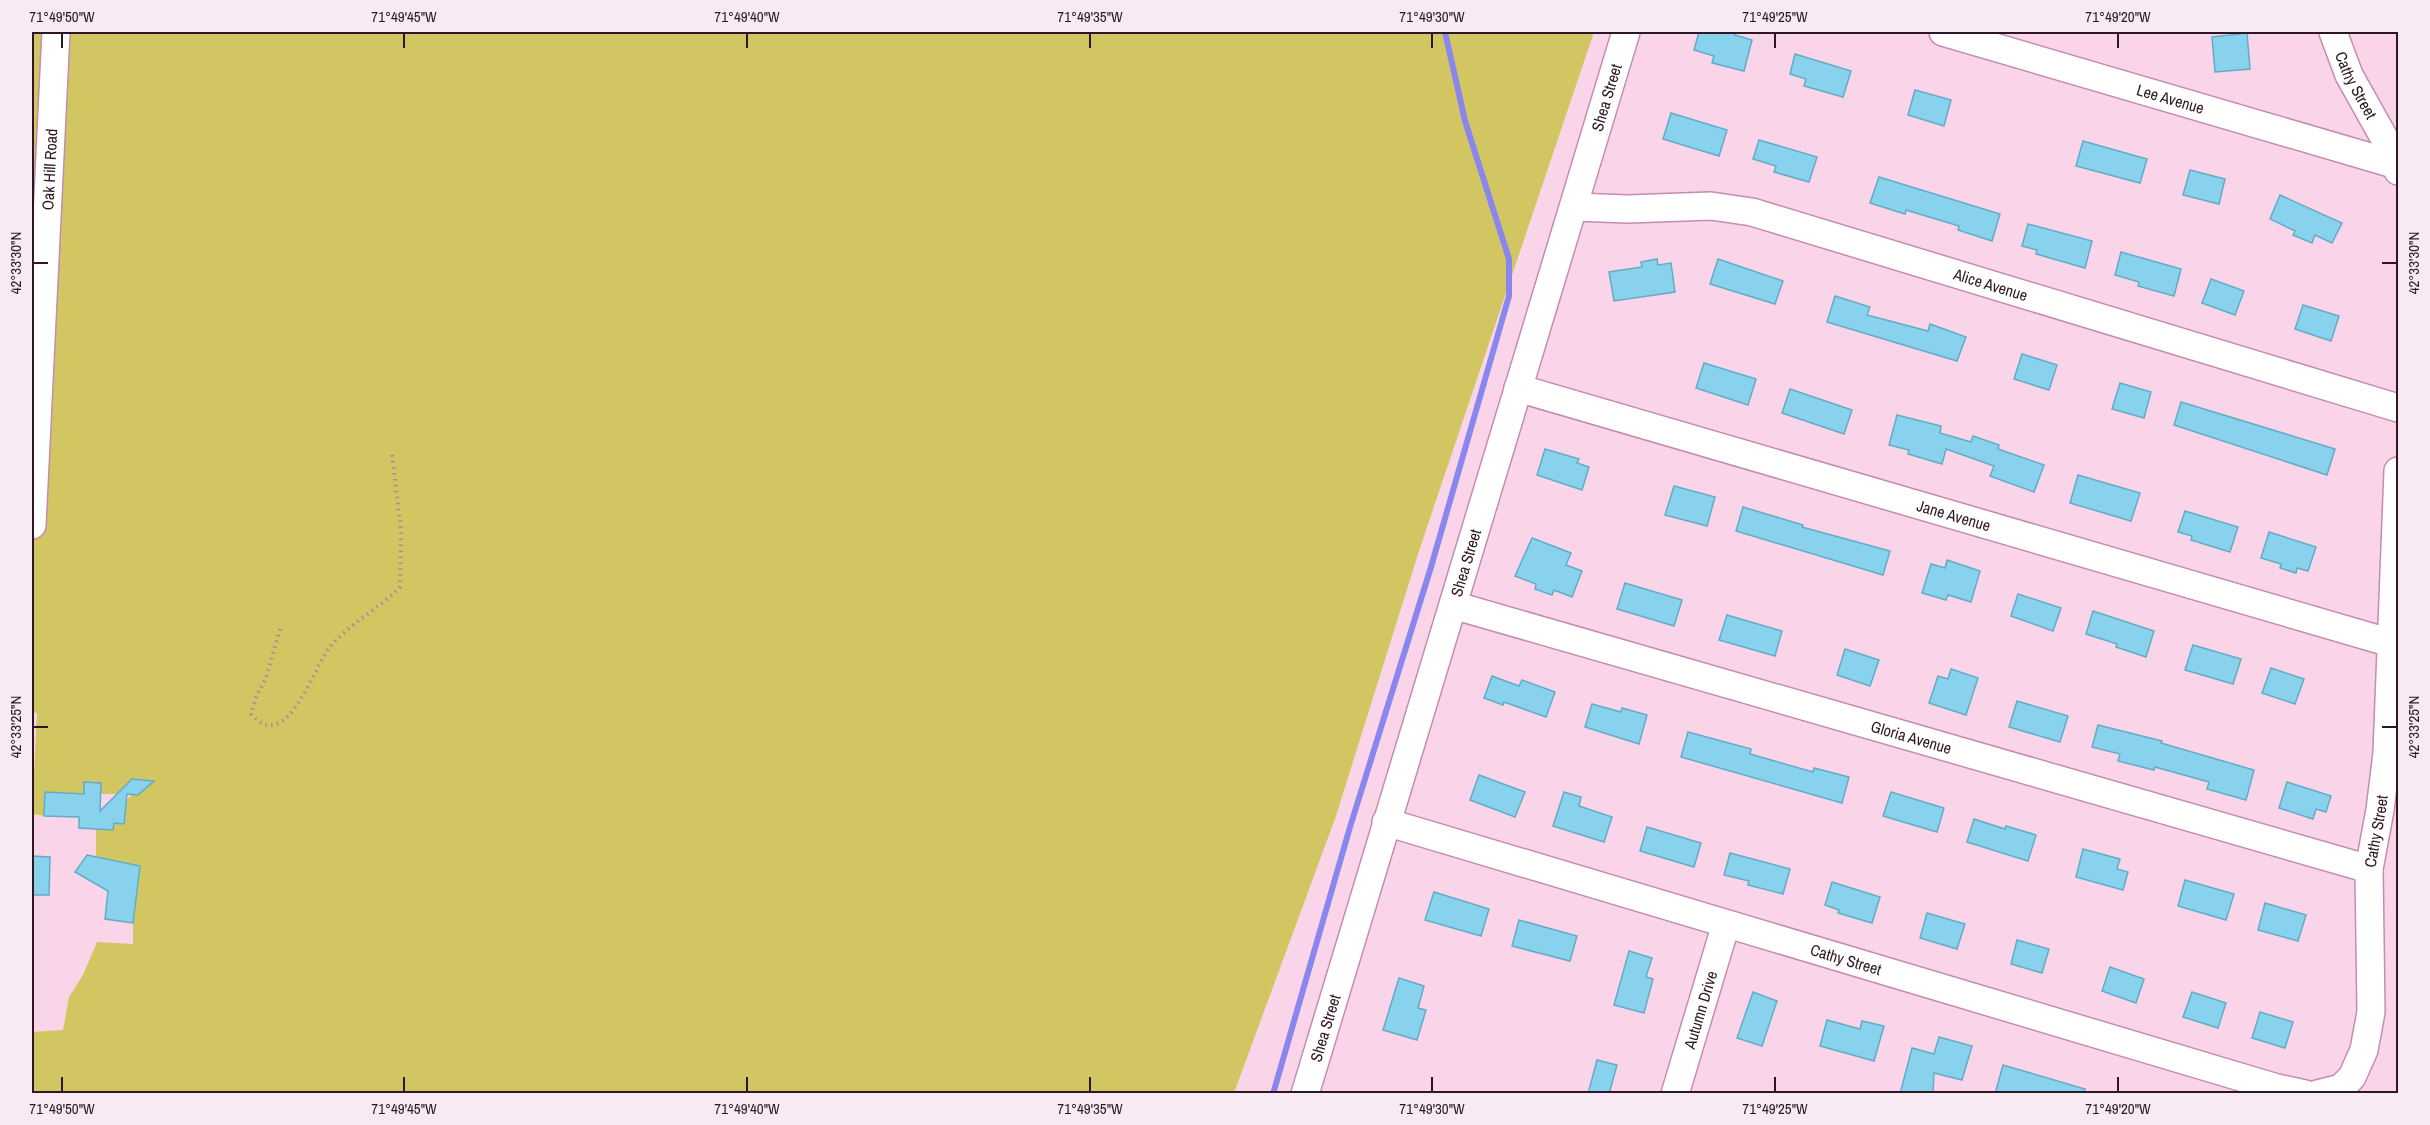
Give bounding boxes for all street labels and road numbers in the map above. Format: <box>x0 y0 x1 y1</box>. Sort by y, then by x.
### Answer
street label: Cathy Street <box>2330 48 2382 123</box>
street label: Shea Street <box>1586 61 1627 134</box>
street label: Lee Avenue <box>2134 78 2207 119</box>
street label: Oak Hill Road <box>36 128 62 211</box>
street label: Alice Avenue <box>1950 263 2030 306</box>
street label: Jane Avenue <box>1914 494 1993 536</box>
street label: Shea Street <box>1445 526 1486 599</box>
street label: Gloria Avenue <box>1868 715 1954 759</box>
street label: Cathy Street <box>2359 793 2393 869</box>
street label: Cathy Street <box>1808 938 1884 980</box>
street label: Autumn Drive <box>1678 968 1722 1052</box>
street label: Shea Street <box>1304 991 1346 1064</box>

